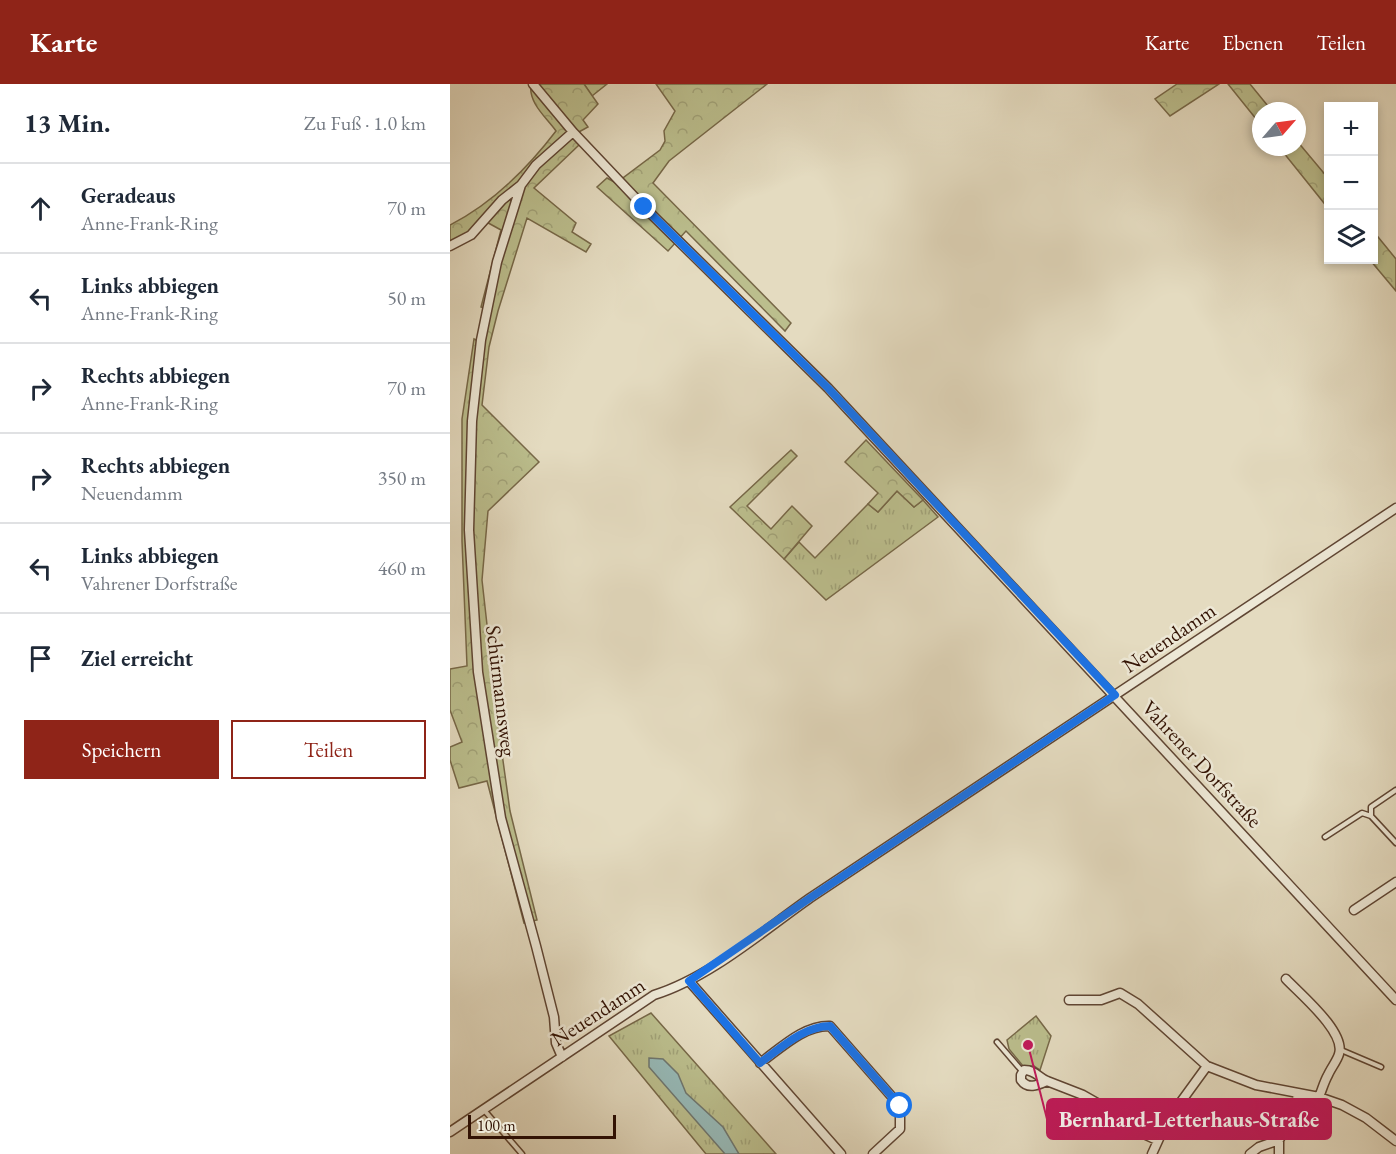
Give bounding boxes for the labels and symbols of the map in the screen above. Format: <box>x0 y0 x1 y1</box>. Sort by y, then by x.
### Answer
north arrow <box>1252 102 1306 156</box>
route end <box>630 193 656 219</box>
street label: Neuendamm <box>1117 597 1221 679</box>
street label: Schürmannsweg <box>480 624 523 759</box>
street label: Vahrener Dorfstraße <box>1136 694 1268 833</box>
street label: Neuendamm <box>546 971 650 1052</box>
route start <box>886 1092 912 1118</box>
callout: Bernhard-Letterhaus-Straße <box>1047 1099 1331 1139</box>
text: Bernhard-Letterhaus-Straße <box>1059 1105 1319 1134</box>
scale bar <box>468 1112 616 1140</box>

